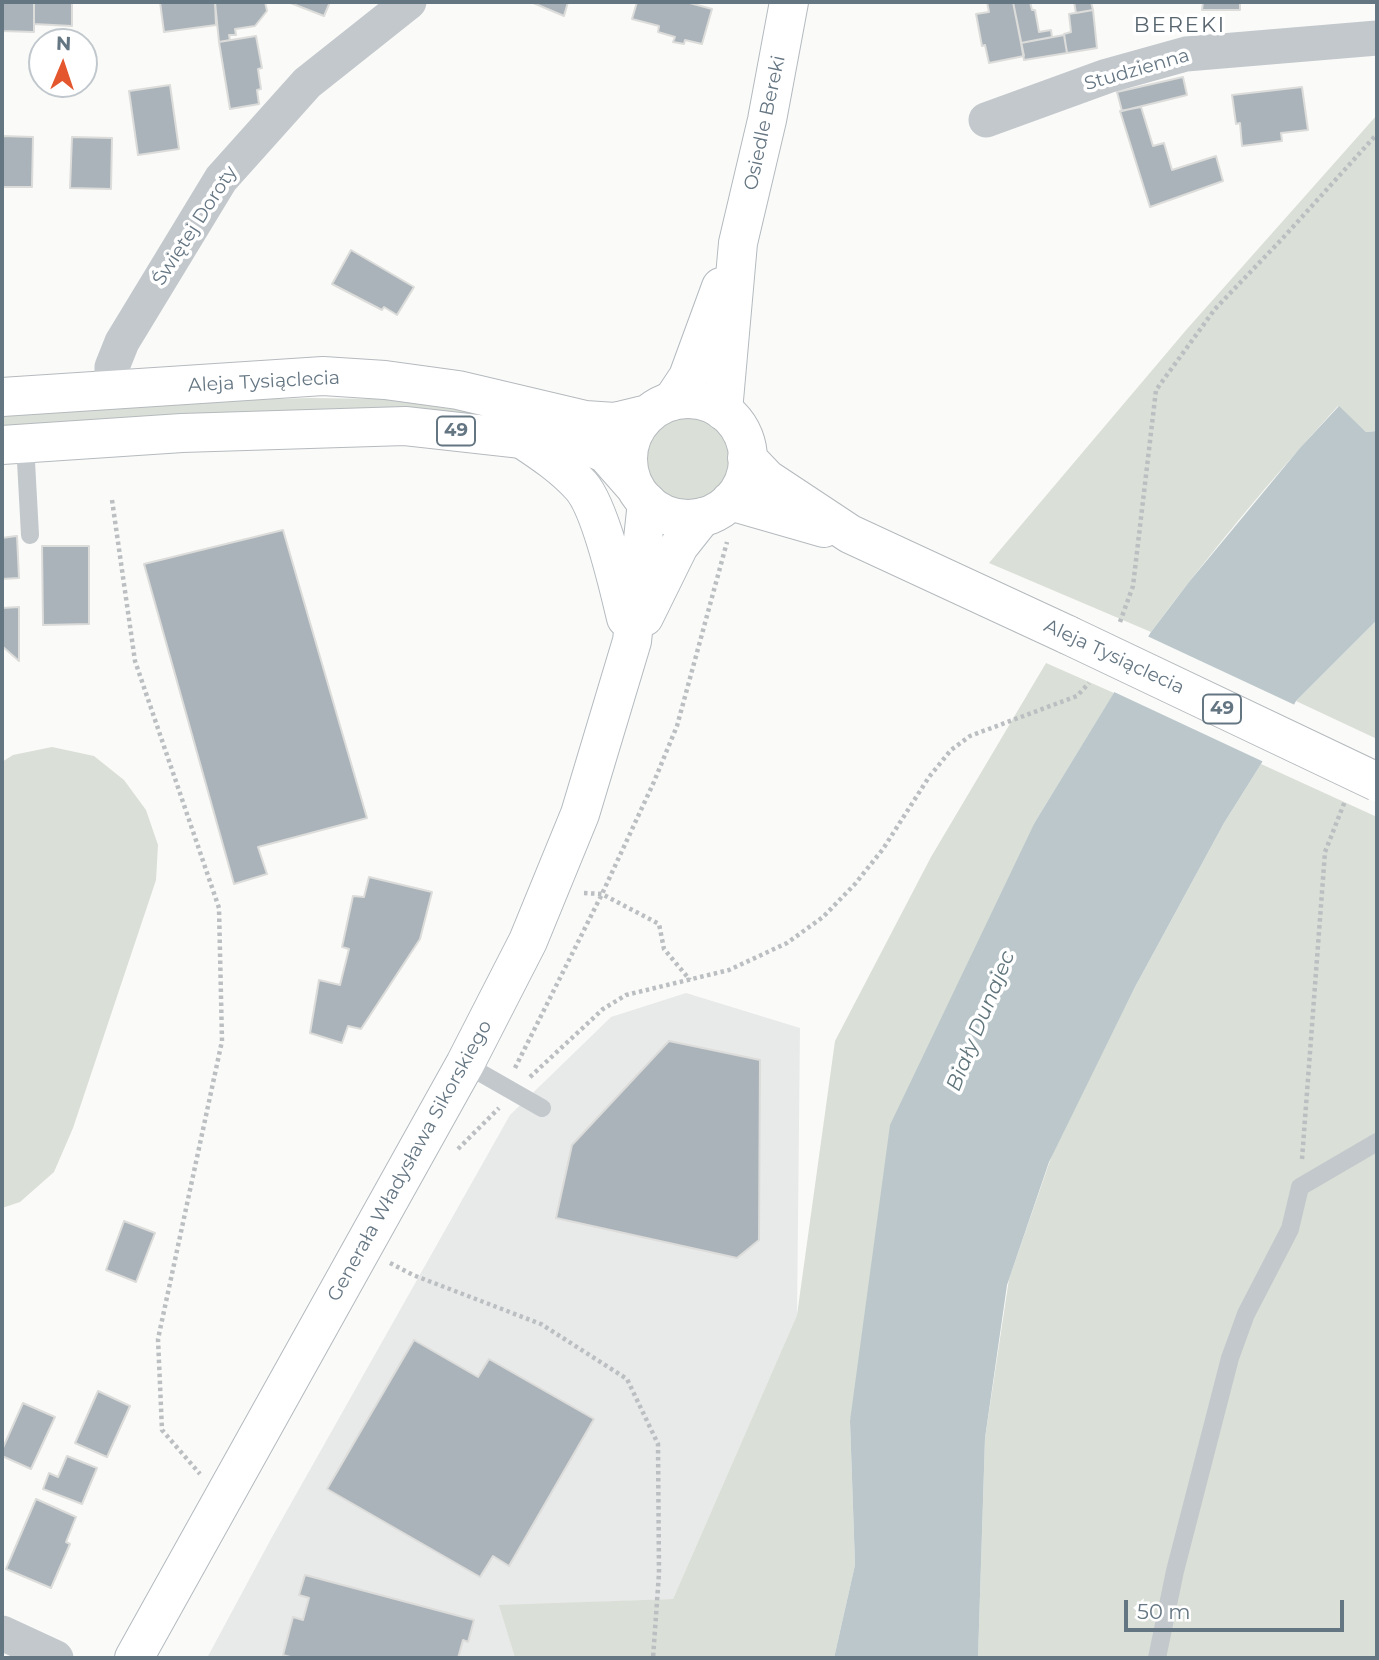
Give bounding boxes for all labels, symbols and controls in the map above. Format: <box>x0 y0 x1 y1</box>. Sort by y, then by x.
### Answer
district label: BEREKI <box>1135 13 1225 39</box>
north arrow <box>28 28 98 98</box>
text: N <box>56 32 72 55</box>
street label: Studzienna <box>1082 44 1192 96</box>
street label: Osiedle Bereki <box>740 53 790 193</box>
street label: Świętej Doroty <box>148 162 242 290</box>
street label: Aleja Tysiąclecia <box>187 367 341 397</box>
road number: 49 <box>437 416 475 446</box>
street label: Aleja Tysiąclecia <box>1040 615 1188 699</box>
road number: 49 <box>1203 694 1241 724</box>
water label: Biały Dunajec <box>941 947 1021 1095</box>
street label: Generała Władysława Sikorskiego <box>323 1016 497 1306</box>
scale bar <box>1127 1586 1348 1630</box>
text: 50 m <box>1137 1599 1191 1624</box>

